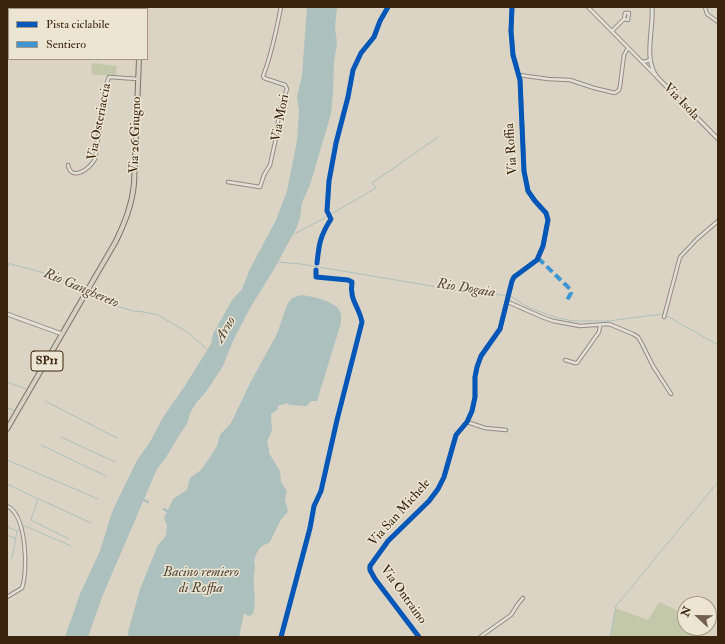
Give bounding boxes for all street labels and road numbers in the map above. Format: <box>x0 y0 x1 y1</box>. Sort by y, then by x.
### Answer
street label: Via Isola <box>660 80 702 124</box>
street label: Via Osteriaccia <box>85 82 115 162</box>
street label: Via Mori <box>269 93 293 143</box>
street label: Via 26 Giugno <box>127 96 145 174</box>
street label: Via Roffia <box>502 123 522 175</box>
road number: SP11 <box>31 351 63 371</box>
street label: Via San Michele <box>366 476 434 550</box>
street label: Via Ontraino <box>377 563 429 627</box>

